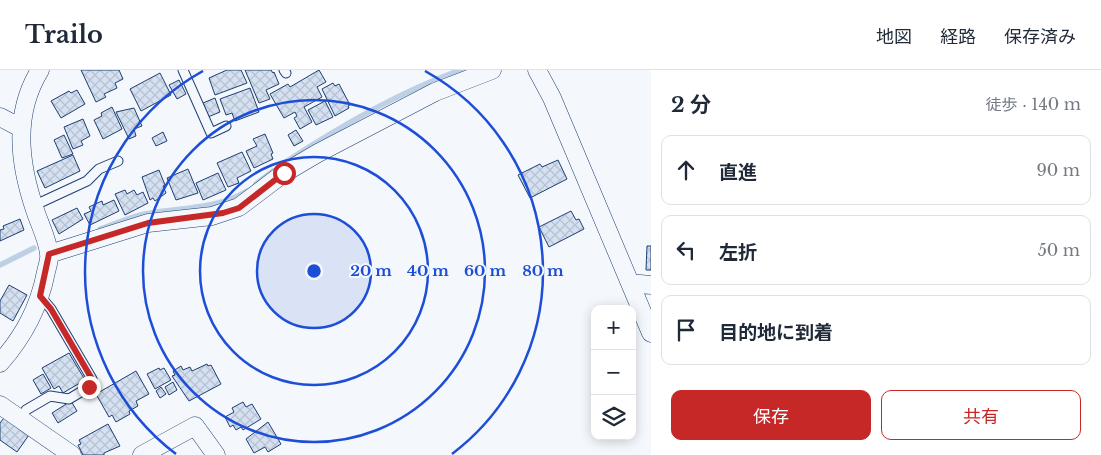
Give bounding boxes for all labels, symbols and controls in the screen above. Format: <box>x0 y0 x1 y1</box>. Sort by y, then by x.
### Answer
text: Trailo <box>25 20 103 49</box>
text: 地図 <box>876 26 912 48</box>
text: 経路 <box>940 26 976 48</box>
text: 保存済み <box>1004 26 1076 48</box>
text: 2 分 <box>671 92 711 118</box>
text: 徒歩 · 140 m <box>986 94 1081 114</box>
icon: ahead <box>672 156 700 184</box>
text: 90 m <box>1037 160 1080 180</box>
text: 直進 <box>719 161 757 184</box>
route start <box>273 162 296 185</box>
icon: left <box>672 236 700 264</box>
text: 50 m <box>1038 240 1080 260</box>
text: 左折 <box>719 241 757 264</box>
text: 20 m <box>350 261 392 280</box>
text: 40 m <box>407 261 449 280</box>
text: 60 m <box>464 261 506 280</box>
text: 80 m <box>522 261 564 280</box>
centre of rings <box>305 262 323 280</box>
map controls <box>591 305 636 440</box>
button: + <box>591 305 636 350</box>
icon: arrive <box>672 316 700 344</box>
text: 目的地に到着 <box>719 321 833 344</box>
button: − <box>591 350 636 395</box>
route end <box>78 376 101 399</box>
button: 保存 <box>671 390 871 440</box>
button: 共有 <box>881 390 1081 440</box>
button: layers <box>591 395 636 440</box>

